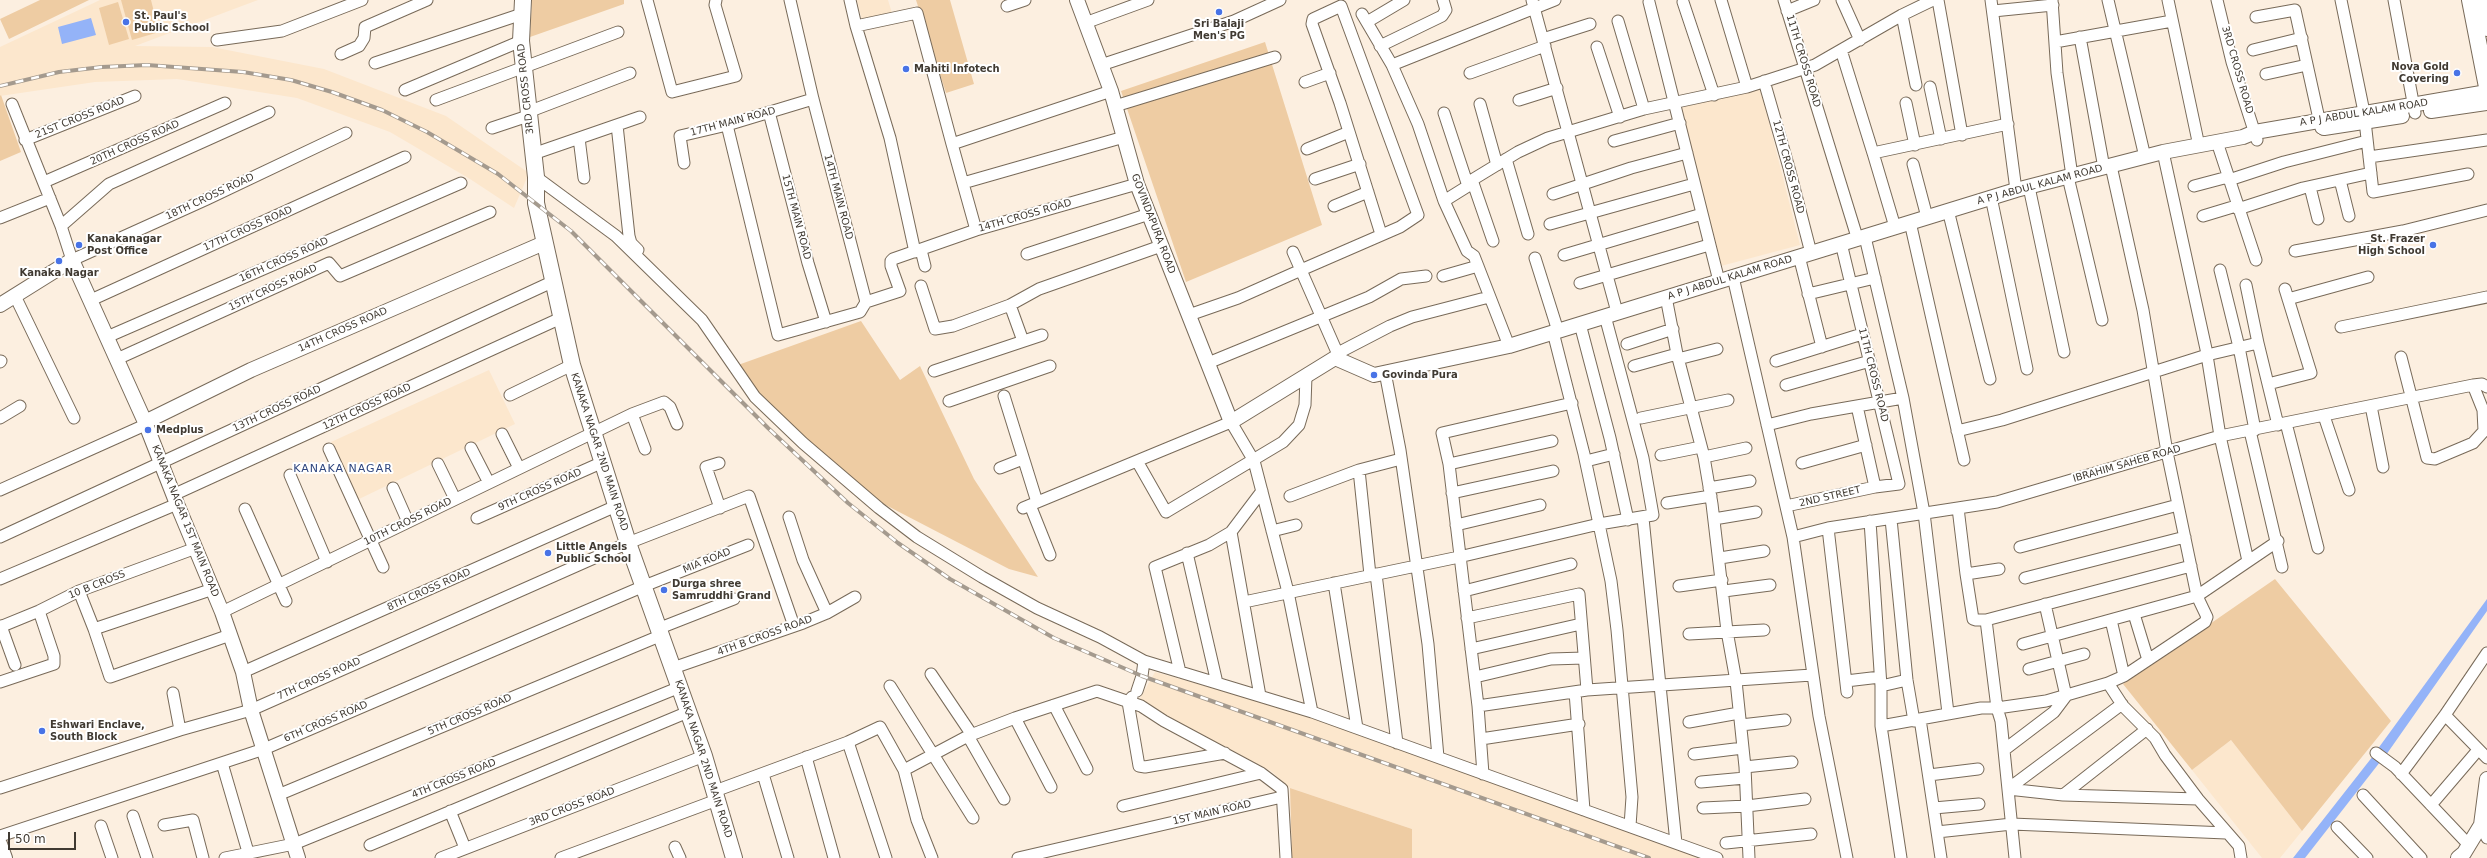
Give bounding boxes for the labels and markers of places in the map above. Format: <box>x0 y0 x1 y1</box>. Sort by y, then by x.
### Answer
marker: Sri Balaji Men's PG <box>1214 7 1224 17</box>
place label: St. Paul's Public School <box>134 10 209 34</box>
marker: St. Paul's Public School <box>121 17 131 27</box>
place label: Sri Balaji Men's PG <box>1193 18 1245 42</box>
place label: Nova Gold Covering <box>2391 61 2449 84</box>
place label: Mahiti Infotech <box>914 63 1000 75</box>
marker: Mahiti Infotech <box>901 64 911 74</box>
marker: Nova Gold Covering <box>2452 68 2462 78</box>
place label: Kanakanagar Post Office <box>87 233 161 256</box>
place label: St. Frazer High School <box>2358 233 2425 256</box>
marker: Kanakanagar Post Office <box>74 240 84 250</box>
marker: St. Frazer High School <box>2428 240 2438 250</box>
marker: Kanaka Nagar <box>54 256 64 266</box>
place label: Kanaka Nagar <box>19 267 99 279</box>
place label: Govinda Pura <box>1382 369 1458 381</box>
marker: Govinda Pura <box>1369 370 1379 380</box>
place label: Medplus <box>156 424 204 436</box>
marker: Medplus <box>143 425 153 435</box>
place label: Little Angels Public School <box>556 541 631 564</box>
marker: Little Angels Public School <box>543 548 553 558</box>
place label: Durga shree Samruddhi Grand <box>672 578 771 602</box>
marker: Durga shree Samruddhi Grand <box>659 585 669 595</box>
place label: Eshwari Enclave, South Block <box>50 719 145 742</box>
marker: Eshwari Enclave, South Block <box>37 726 47 736</box>

